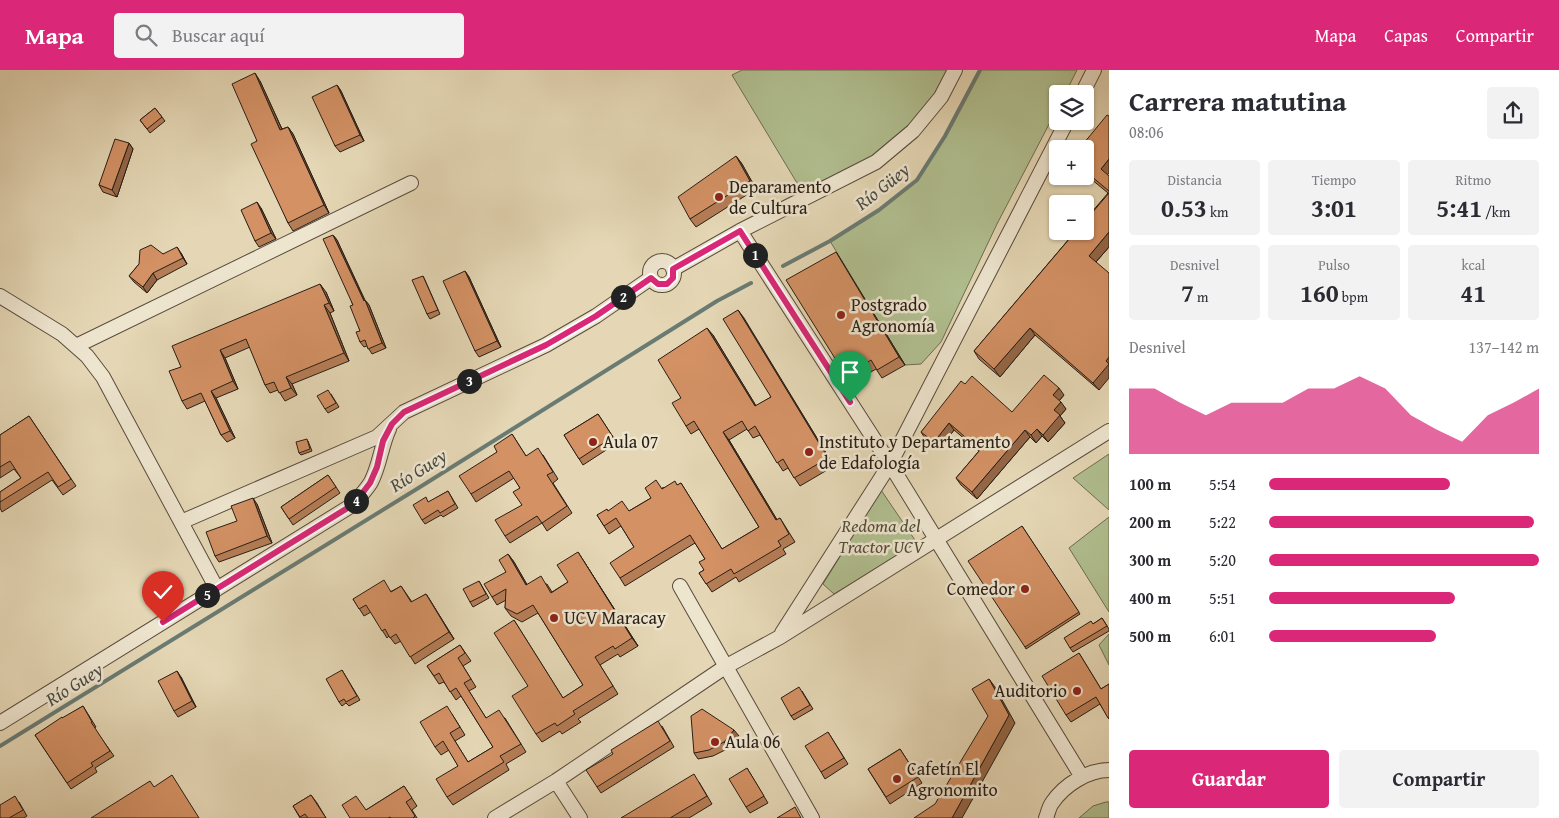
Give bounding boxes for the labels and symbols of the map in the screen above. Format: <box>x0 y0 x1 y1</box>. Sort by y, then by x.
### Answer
water label: Río Güey <box>848 155 916 217</box>
place label: Deparamento de Cultura <box>729 173 831 221</box>
marker: Deparamento de Cultura <box>713 191 725 203</box>
pin: 1 <box>742 242 768 268</box>
pin: 2 <box>610 284 636 310</box>
place label: Postgrado Agronomía <box>851 291 935 339</box>
marker: Postgrado Agronomía <box>835 309 847 321</box>
pin <box>829 351 871 402</box>
pin: 3 <box>456 368 482 394</box>
place label: Aula 07 <box>603 428 659 455</box>
place label: Instituto y Departamento de Edafología <box>819 428 1010 476</box>
marker: Aula 07 <box>587 436 599 448</box>
water label: Río Guey <box>383 441 452 499</box>
marker: Instituto y Departamento de Edafología <box>803 446 815 458</box>
pin: 4 <box>344 488 368 514</box>
park label: Redoma del Tractor UCV <box>838 512 925 560</box>
pin <box>142 571 184 622</box>
place label: Comedor <box>947 575 1016 602</box>
pin: 5 <box>194 582 220 608</box>
marker: Comedor <box>1019 583 1031 595</box>
place label: UCV Maracay <box>564 604 666 631</box>
marker: UCV Maracay <box>548 612 560 624</box>
water label: Río Guey <box>39 655 108 713</box>
place label: Auditorio <box>994 677 1067 704</box>
marker: Auditorio <box>1071 685 1083 697</box>
place label: Aula 06 <box>725 728 781 755</box>
marker: Aula 06 <box>709 736 721 748</box>
place label: Cafetín El Agronomito <box>907 755 998 803</box>
marker: Cafetín El Agronomito <box>891 773 903 785</box>

